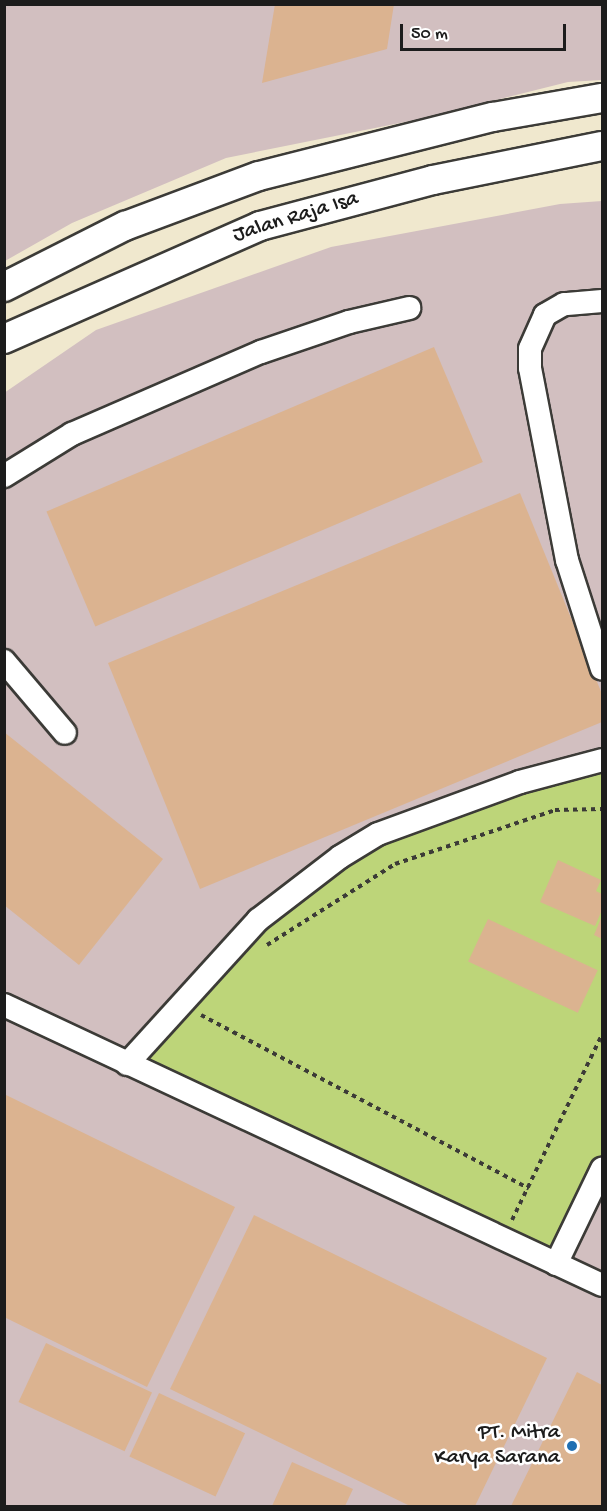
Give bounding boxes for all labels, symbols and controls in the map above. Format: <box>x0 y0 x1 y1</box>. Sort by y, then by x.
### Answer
scale bar <box>403 12 570 50</box>
text: 50 m <box>411 24 448 45</box>
street label: Jalan Raja Isa <box>230 186 362 250</box>
place label: PT. Mitra Karya Sarana <box>435 1420 560 1472</box>
marker: PT. Mitra Karya Sarana <box>565 1439 579 1453</box>

